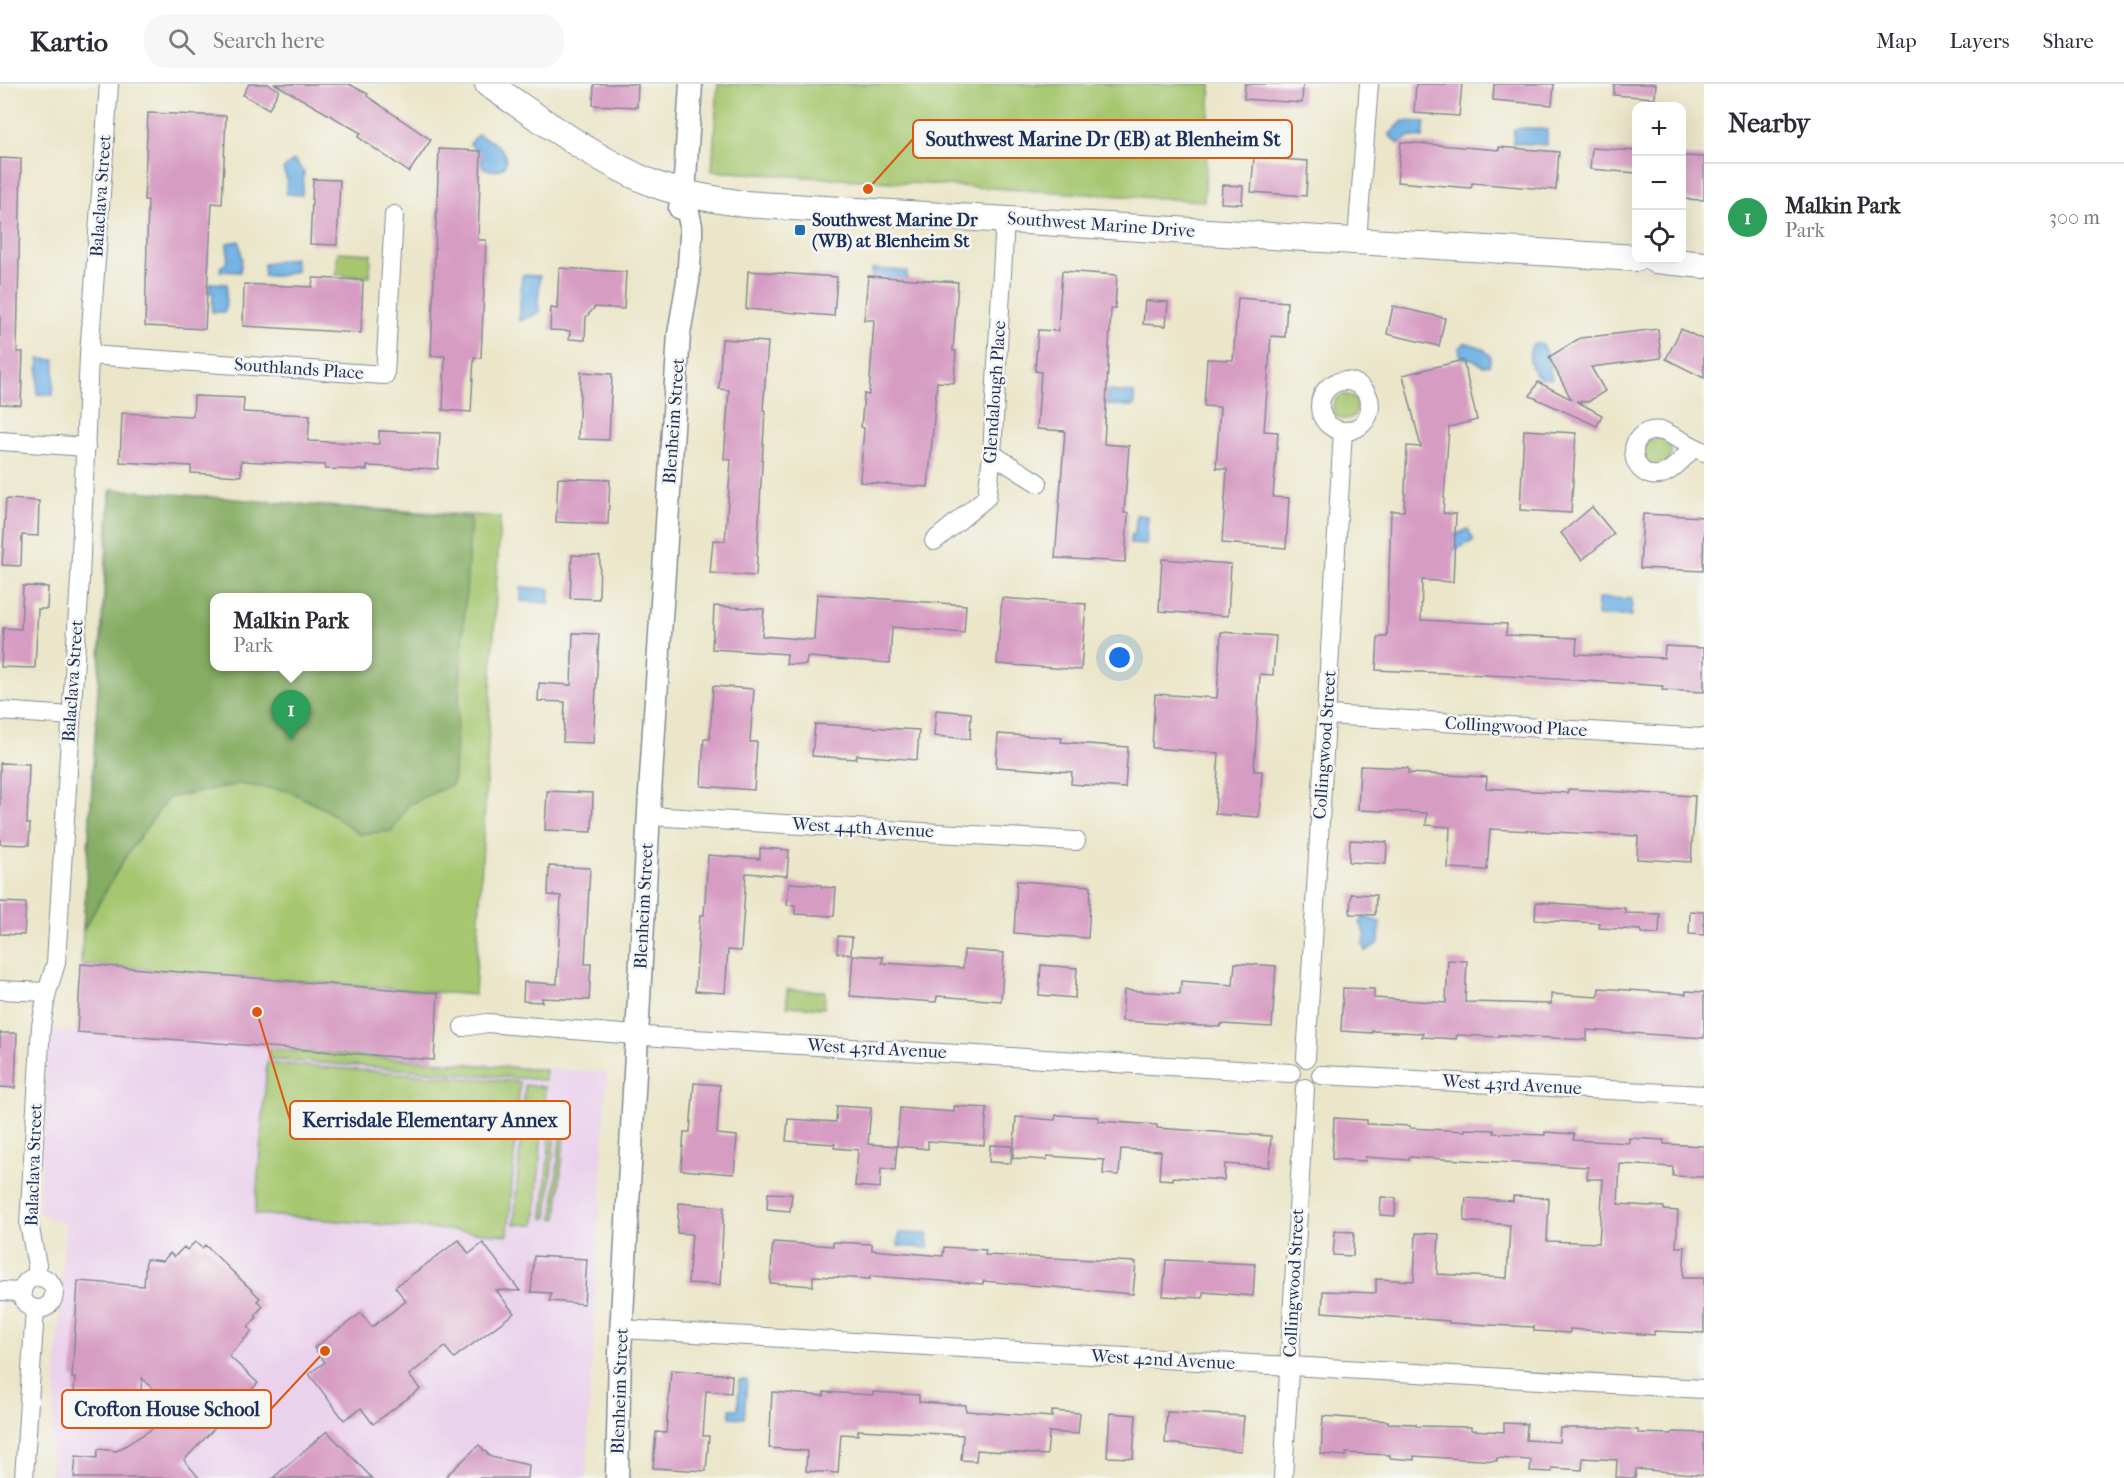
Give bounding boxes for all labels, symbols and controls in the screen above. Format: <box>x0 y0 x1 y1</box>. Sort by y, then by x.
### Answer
search box <box>144 14 564 68</box>
text: Kartio <box>30 25 108 58</box>
icon: search <box>165 25 198 58</box>
text: Search here <box>213 28 325 54</box>
text: Map <box>1876 29 1917 53</box>
text: Layers <box>1950 29 2009 53</box>
text: Share <box>2042 29 2094 53</box>
map controls <box>1632 102 1686 264</box>
button: + <box>1632 102 1686 156</box>
text: Nearby <box>1728 108 1810 139</box>
callout: Southwest Marine Dr (EB) at Blenheim St <box>913 120 1292 158</box>
text: Southwest Marine Dr (EB) at Blenheim St <box>925 128 1281 151</box>
street label: Balaclava Street <box>86 133 116 258</box>
button: − <box>1632 156 1686 210</box>
text: Malkin Park <box>1785 193 1900 219</box>
text: 1 <box>1744 206 1751 229</box>
text: 300 m <box>2049 206 2100 229</box>
street label: Southwest Marine Drive <box>1006 208 1196 242</box>
place label: Southwest Marine Dr (WB) at Blenheim St <box>812 210 978 252</box>
button: locate <box>1632 210 1686 264</box>
text: Park <box>1785 219 1825 242</box>
marker: Southwest Marine Dr (WB) at Blenheim St <box>793 223 807 237</box>
street label: Glendalough Place <box>980 320 1010 464</box>
street label: Southlands Place <box>233 354 365 384</box>
street label: Blenheim Street <box>659 357 689 485</box>
popup <box>210 593 372 671</box>
text: Malkin Park <box>233 608 349 634</box>
street label: Balaclava Street <box>58 618 88 743</box>
text: Park <box>233 634 273 657</box>
your location <box>1105 643 1134 672</box>
street label: Collingwood Street <box>1309 669 1341 820</box>
pin: 1 <box>272 690 310 740</box>
street label: Collingwood Place <box>1444 713 1588 741</box>
street label: West 44th Avenue <box>790 814 935 842</box>
street label: Blenheim Street <box>630 842 658 970</box>
street label: West 43rd Avenue <box>806 1035 947 1063</box>
street label: West 43rd Avenue <box>1441 1071 1582 1099</box>
callout: Kerrisdale Elementary Annex <box>290 1101 570 1139</box>
street label: Balaclava Street <box>21 1103 47 1227</box>
text: Kerrisdale Elementary Annex <box>302 1109 558 1132</box>
street label: Collingwood Street <box>1280 1207 1308 1358</box>
street label: Blenheim Street <box>607 1327 633 1455</box>
street label: West 42nd Avenue <box>1089 1346 1236 1374</box>
callout: Crofton House School <box>62 1390 271 1428</box>
text: Crofton House School <box>74 1398 260 1421</box>

